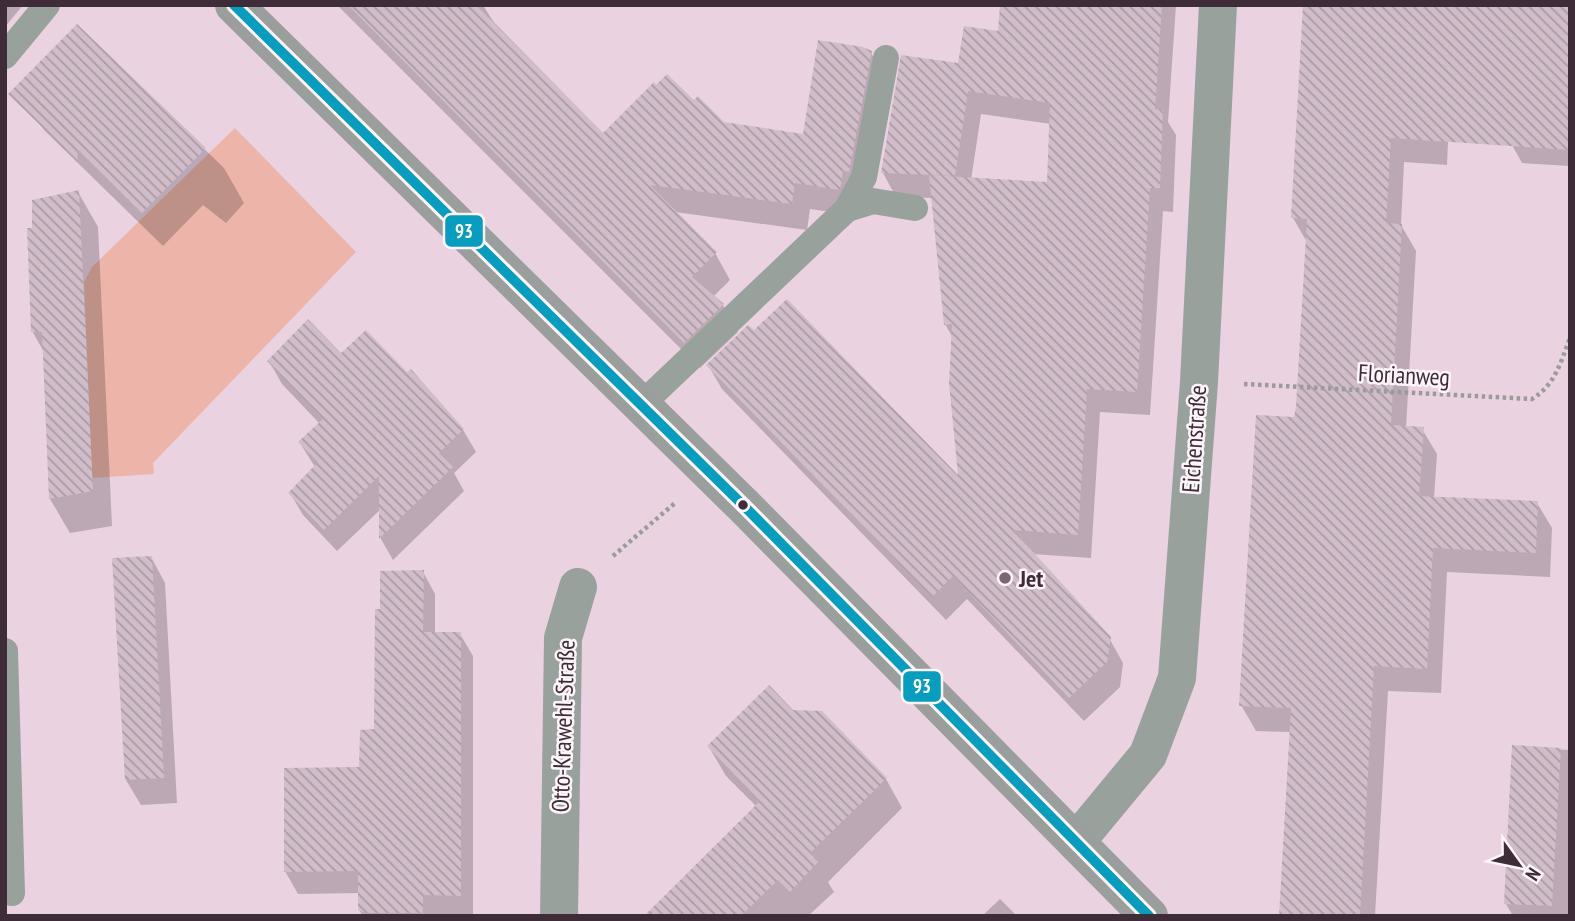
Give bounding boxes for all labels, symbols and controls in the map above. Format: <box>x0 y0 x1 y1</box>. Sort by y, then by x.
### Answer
line badge: 93 <box>444 214 484 248</box>
text: 93 <box>455 219 473 243</box>
street label: Florianweg <box>1357 357 1451 393</box>
street label: Eichenstraße <box>1175 384 1213 494</box>
unlabelled marker <box>736 498 750 512</box>
place label: Jet <box>1018 563 1043 594</box>
marker: Jet <box>997 570 1013 586</box>
street label: Otto-Krawehl-Straße <box>544 639 582 813</box>
line badge: 93 <box>902 670 942 703</box>
text: 93 <box>913 674 931 698</box>
north arrow <box>1484 830 1554 900</box>
text: N <box>1520 863 1546 885</box>

